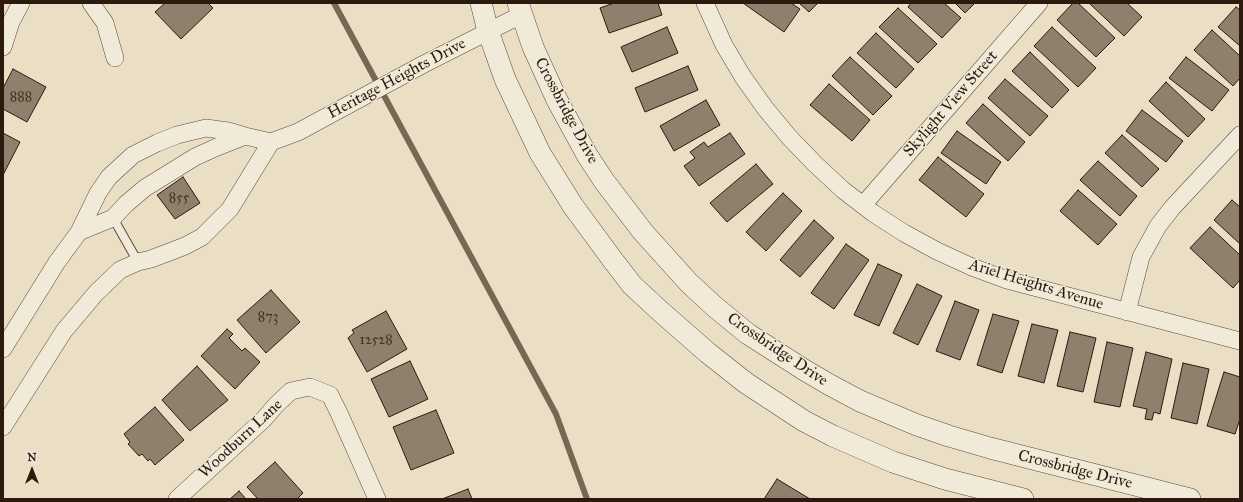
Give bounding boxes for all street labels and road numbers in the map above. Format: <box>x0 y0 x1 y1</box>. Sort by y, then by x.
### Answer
street label: Heritage Heights Drive <box>325 34 469 124</box>
street label: Skylight View Street <box>900 47 1002 161</box>
street label: Crossbridge Drive <box>530 55 602 167</box>
street label: Ariel Heights Avenue <box>966 255 1106 315</box>
street label: Crossbridge Drive <box>723 309 831 391</box>
street label: Woodburn Lane <box>195 395 287 483</box>
street label: Crossbridge Drive <box>1016 446 1134 494</box>

